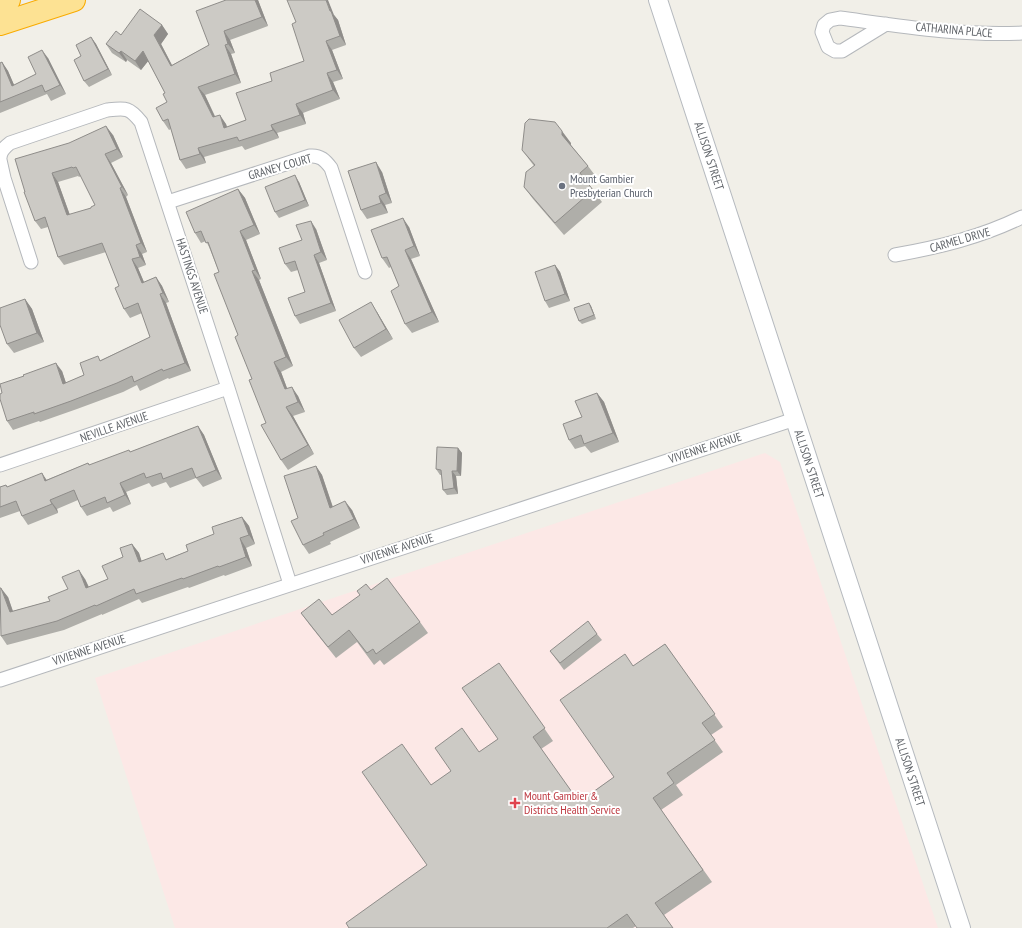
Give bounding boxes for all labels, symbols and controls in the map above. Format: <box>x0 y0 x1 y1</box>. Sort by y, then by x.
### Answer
street label: CATHARINA PLACE <box>915 19 993 40</box>
street label: ALLISON STREET <box>691 120 728 193</box>
street label: GRANEY COURT <box>247 150 314 183</box>
place label: Mount Gambier Presbyterian Church <box>570 171 652 200</box>
marker: Mount Gambier Presbyterian Church <box>557 181 567 191</box>
street label: CARMEL DRIVE <box>928 224 992 255</box>
street label: HASTINGS AVENUE <box>173 236 212 316</box>
street label: NEVILLE AVENUE <box>78 408 150 445</box>
street label: ALLISON STREET <box>791 428 828 501</box>
street label: VIVIENNE AVENUE <box>665 429 743 467</box>
street label: VIVIENNE AVENUE <box>357 530 435 568</box>
street label: VIVIENNE AVENUE <box>49 631 127 669</box>
street label: ALLISON STREET <box>892 736 929 809</box>
place label: Mount Gambier & Districts Health Service <box>524 788 620 817</box>
marker: Mount Gambier & Districts Health Service <box>509 797 521 809</box>

